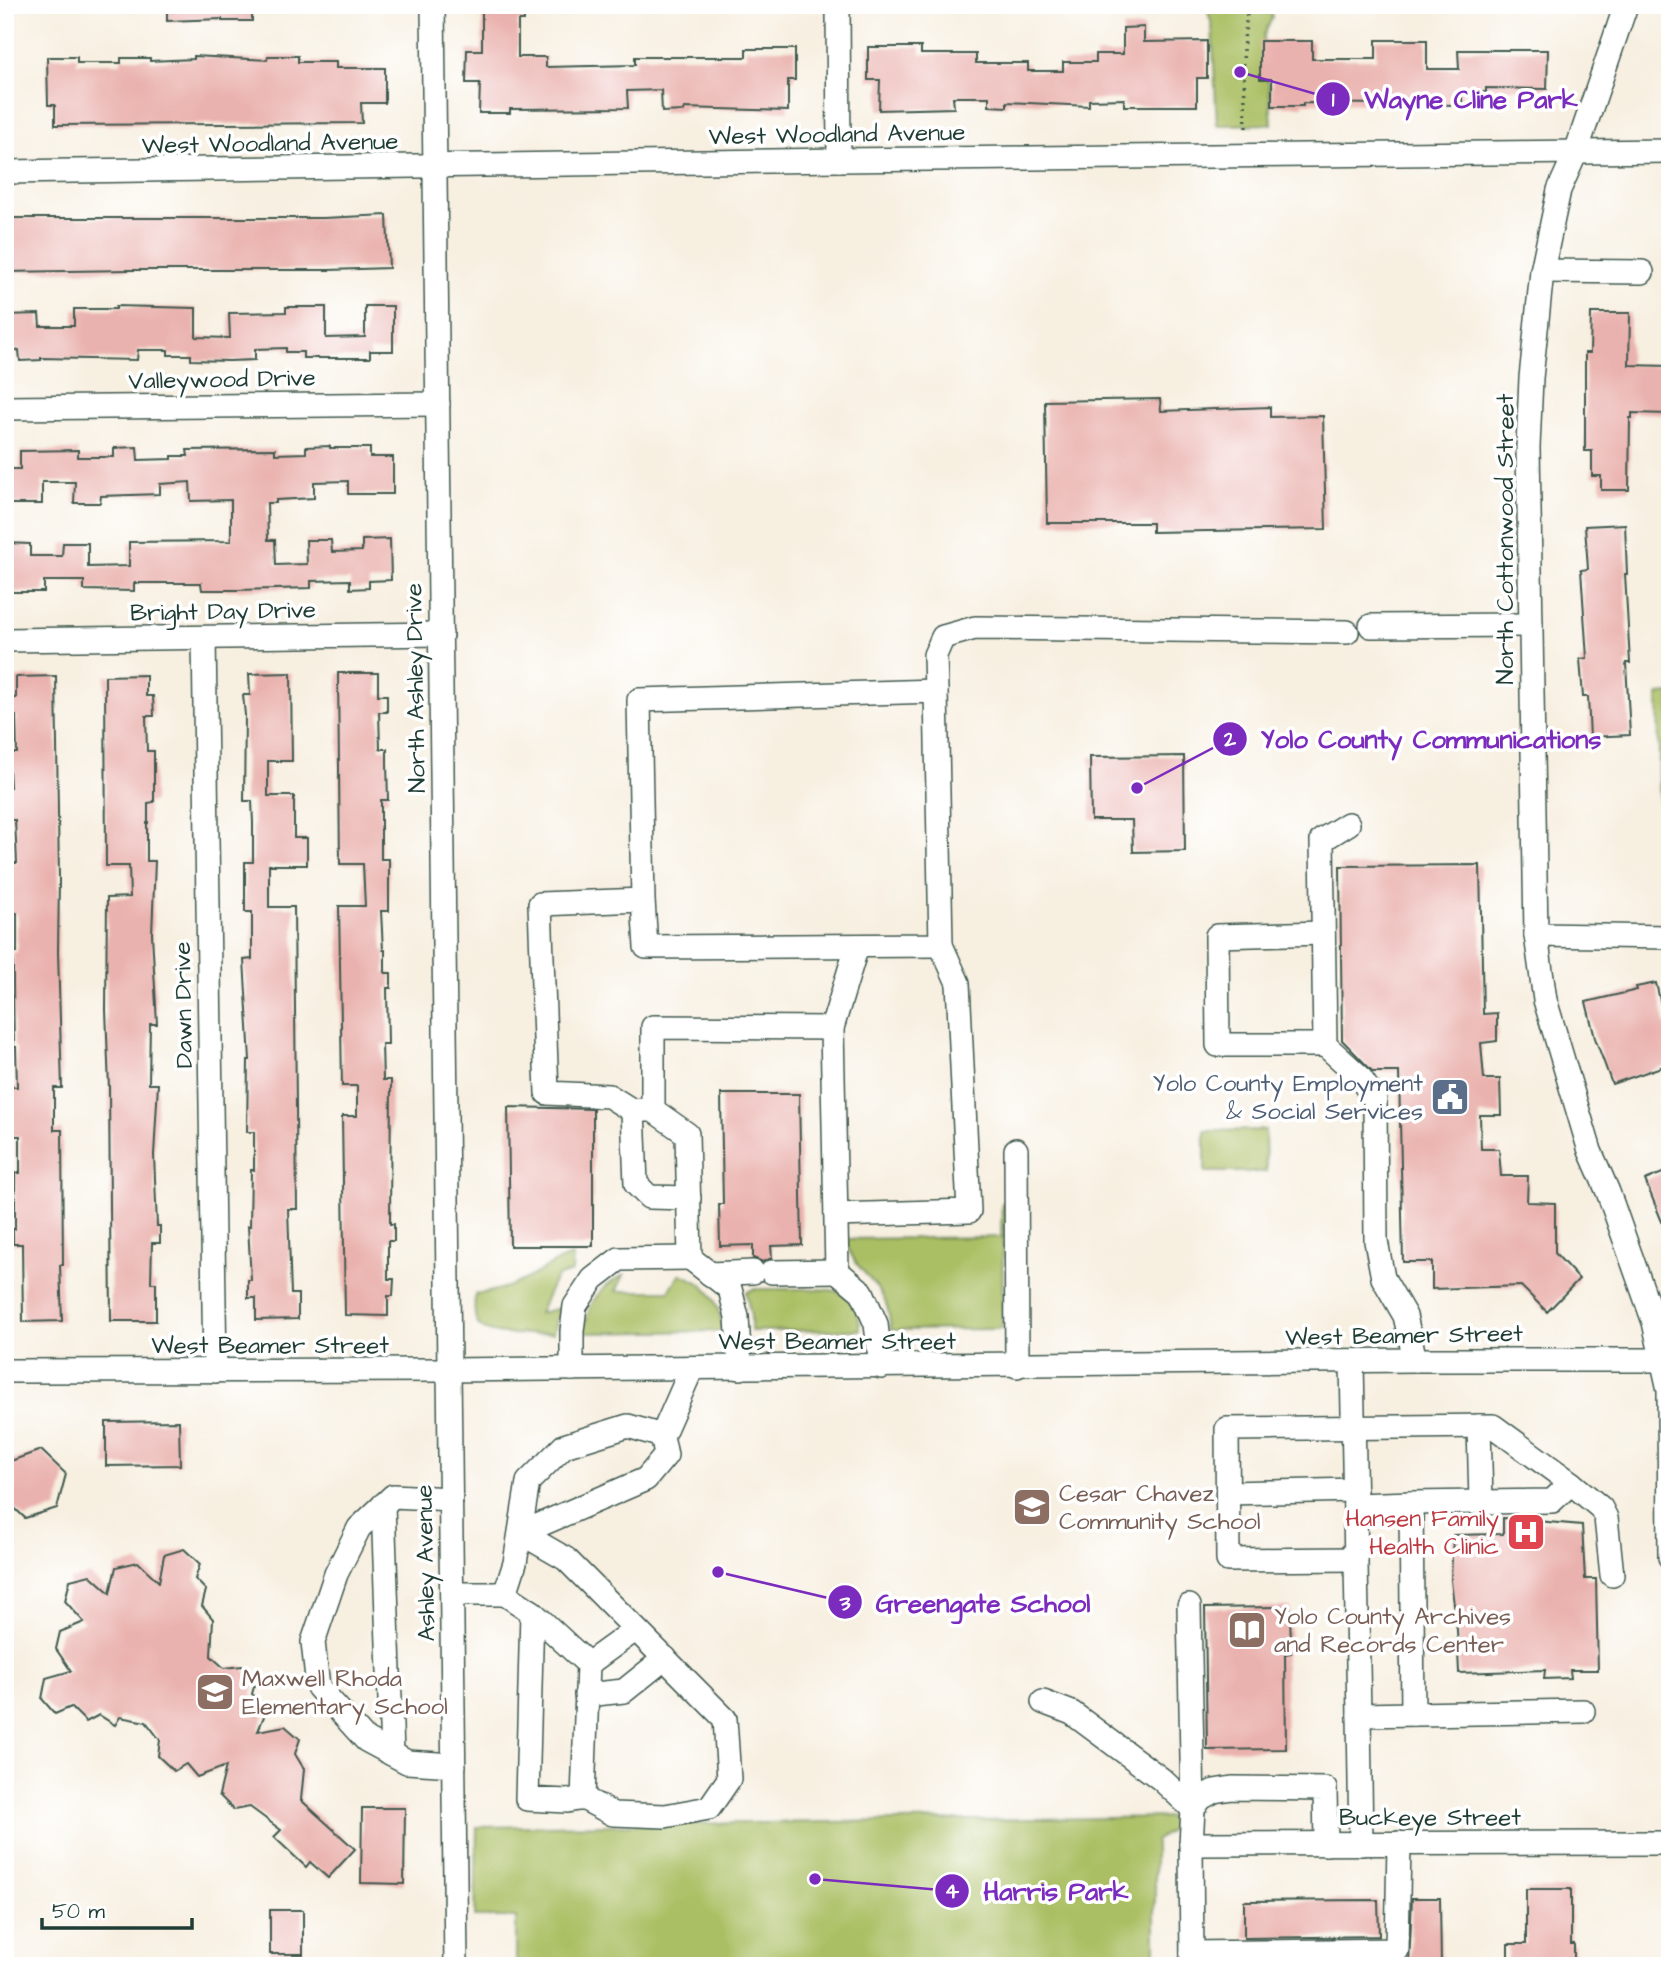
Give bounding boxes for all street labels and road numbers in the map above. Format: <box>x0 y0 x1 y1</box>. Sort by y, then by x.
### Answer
street label: West Woodland Avenue <box>708 116 966 154</box>
street label: West Woodland Avenue <box>141 125 399 163</box>
street label: Valleywood Drive <box>128 361 316 400</box>
street label: North Cottonwood Street <box>1489 393 1523 684</box>
street label: North Ashley Drive <box>397 583 436 793</box>
street label: Bright Day Drive <box>130 593 316 632</box>
street label: Dawn Drive <box>166 941 202 1069</box>
street label: West Beamer Street <box>1285 1317 1523 1355</box>
street label: West Beamer Street <box>718 1325 956 1359</box>
street label: West Beamer Street <box>151 1329 389 1363</box>
street label: Ashley Avenue <box>408 1484 445 1642</box>
street label: Buckeye Street <box>1339 1801 1521 1836</box>

